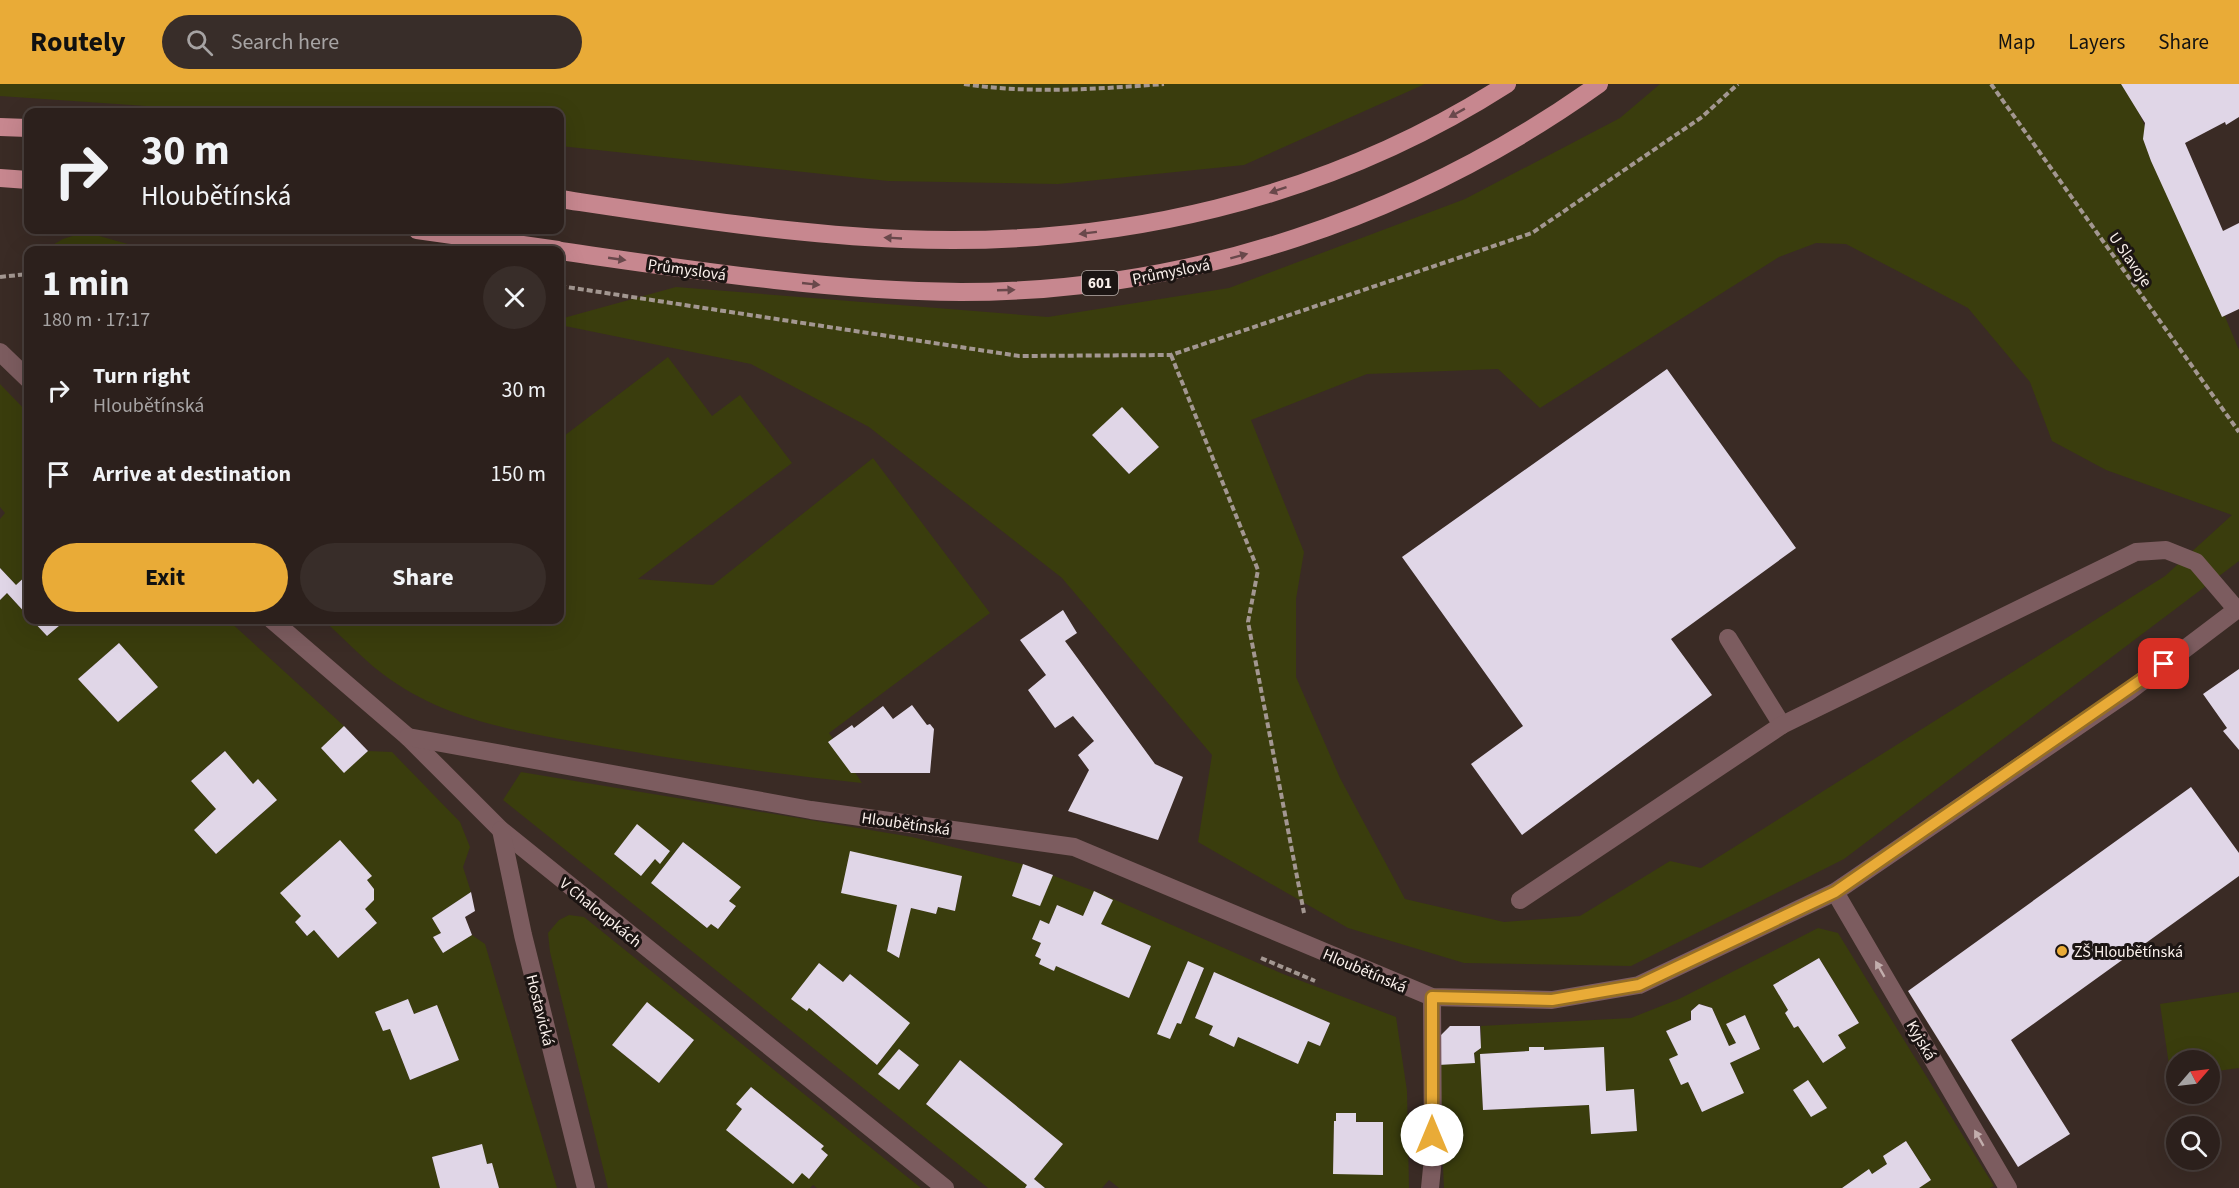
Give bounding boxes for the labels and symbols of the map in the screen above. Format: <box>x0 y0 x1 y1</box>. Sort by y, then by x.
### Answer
one-way arrow <box>1448 108 1465 118</box>
one-way arrow <box>1269 186 1287 196</box>
street label: U Slavoje <box>2103 228 2157 291</box>
one-way arrow <box>1079 229 1098 238</box>
one-way arrow <box>884 234 903 243</box>
one-way arrow <box>1230 250 1249 260</box>
one-way arrow <box>608 254 627 264</box>
street label: Průmyslová <box>646 254 727 286</box>
street label: Průmyslová <box>1130 254 1212 290</box>
road number: 601 <box>1082 271 1118 295</box>
one-way arrow <box>801 279 820 289</box>
one-way arrow <box>996 286 1015 295</box>
pin <box>2138 638 2189 689</box>
street label: Hloubětínská <box>860 807 952 841</box>
street label: V Chaloupkách <box>555 873 646 953</box>
place label: ZŠ Hloubětínská <box>2074 941 2183 963</box>
street label: Hloubětínská <box>1319 943 1410 998</box>
marker: ZŠ Hloubětínská <box>2055 944 2069 958</box>
one-way arrow <box>1875 961 1886 977</box>
street label: Hostavická <box>521 972 560 1048</box>
street label: Kyjská <box>1901 1016 1941 1065</box>
north arrow <box>2166 1050 2220 1104</box>
position arrow <box>1400 1103 1464 1167</box>
one-way arrow <box>1974 1129 1984 1146</box>

